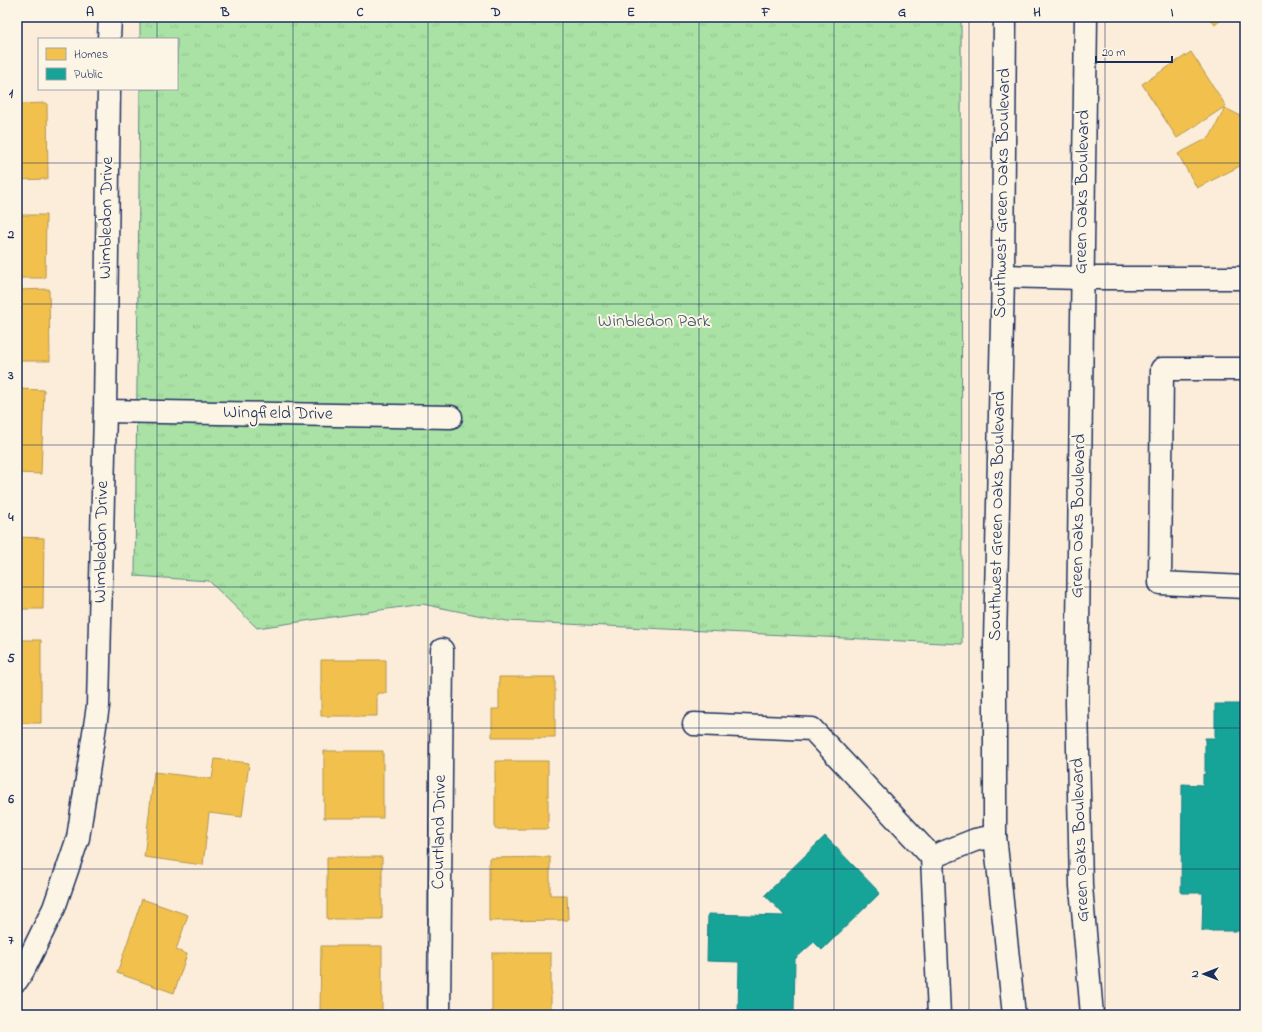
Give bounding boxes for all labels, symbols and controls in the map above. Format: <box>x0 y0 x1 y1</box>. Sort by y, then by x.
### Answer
text: A <box>86 3 94 22</box>
text: B <box>220 3 230 22</box>
text: C <box>356 3 364 22</box>
text: D <box>490 3 501 22</box>
text: E <box>627 3 635 22</box>
text: F <box>761 3 771 22</box>
text: G <box>898 3 906 22</box>
text: H <box>1033 3 1041 22</box>
text: I <box>1170 3 1174 22</box>
legend <box>38 38 178 90</box>
scale bar <box>1096 38 1172 64</box>
text: 20 m <box>1102 44 1125 62</box>
text: Homes <box>74 46 108 64</box>
text: Public <box>74 66 103 84</box>
street label: Southwest Green Oaks Boulevard <box>988 68 1018 318</box>
text: 1 <box>9 84 14 103</box>
street label: Green Oaks Boulevard <box>1069 109 1097 275</box>
street label: Wimbledon Drive <box>93 156 121 279</box>
text: 2 <box>7 225 15 244</box>
park label: Winbledon Park <box>598 309 710 335</box>
text: 3 <box>7 366 14 385</box>
street label: Southwest Green Oaks Boulevard <box>983 391 1013 641</box>
street label: Wingfield Drive <box>223 400 334 429</box>
street label: Green Oaks Boulevard <box>1065 433 1093 599</box>
street label: Wimbledon Drive <box>88 480 116 603</box>
text: 4 <box>7 508 14 527</box>
text: 5 <box>7 649 15 668</box>
street label: Green Oaks Boulevard <box>1065 757 1097 923</box>
street label: Courtland Drive <box>426 773 454 890</box>
text: 6 <box>7 790 14 809</box>
text: 7 <box>8 931 14 950</box>
north arrow <box>1184 954 1224 994</box>
text: N <box>1187 970 1203 978</box>

